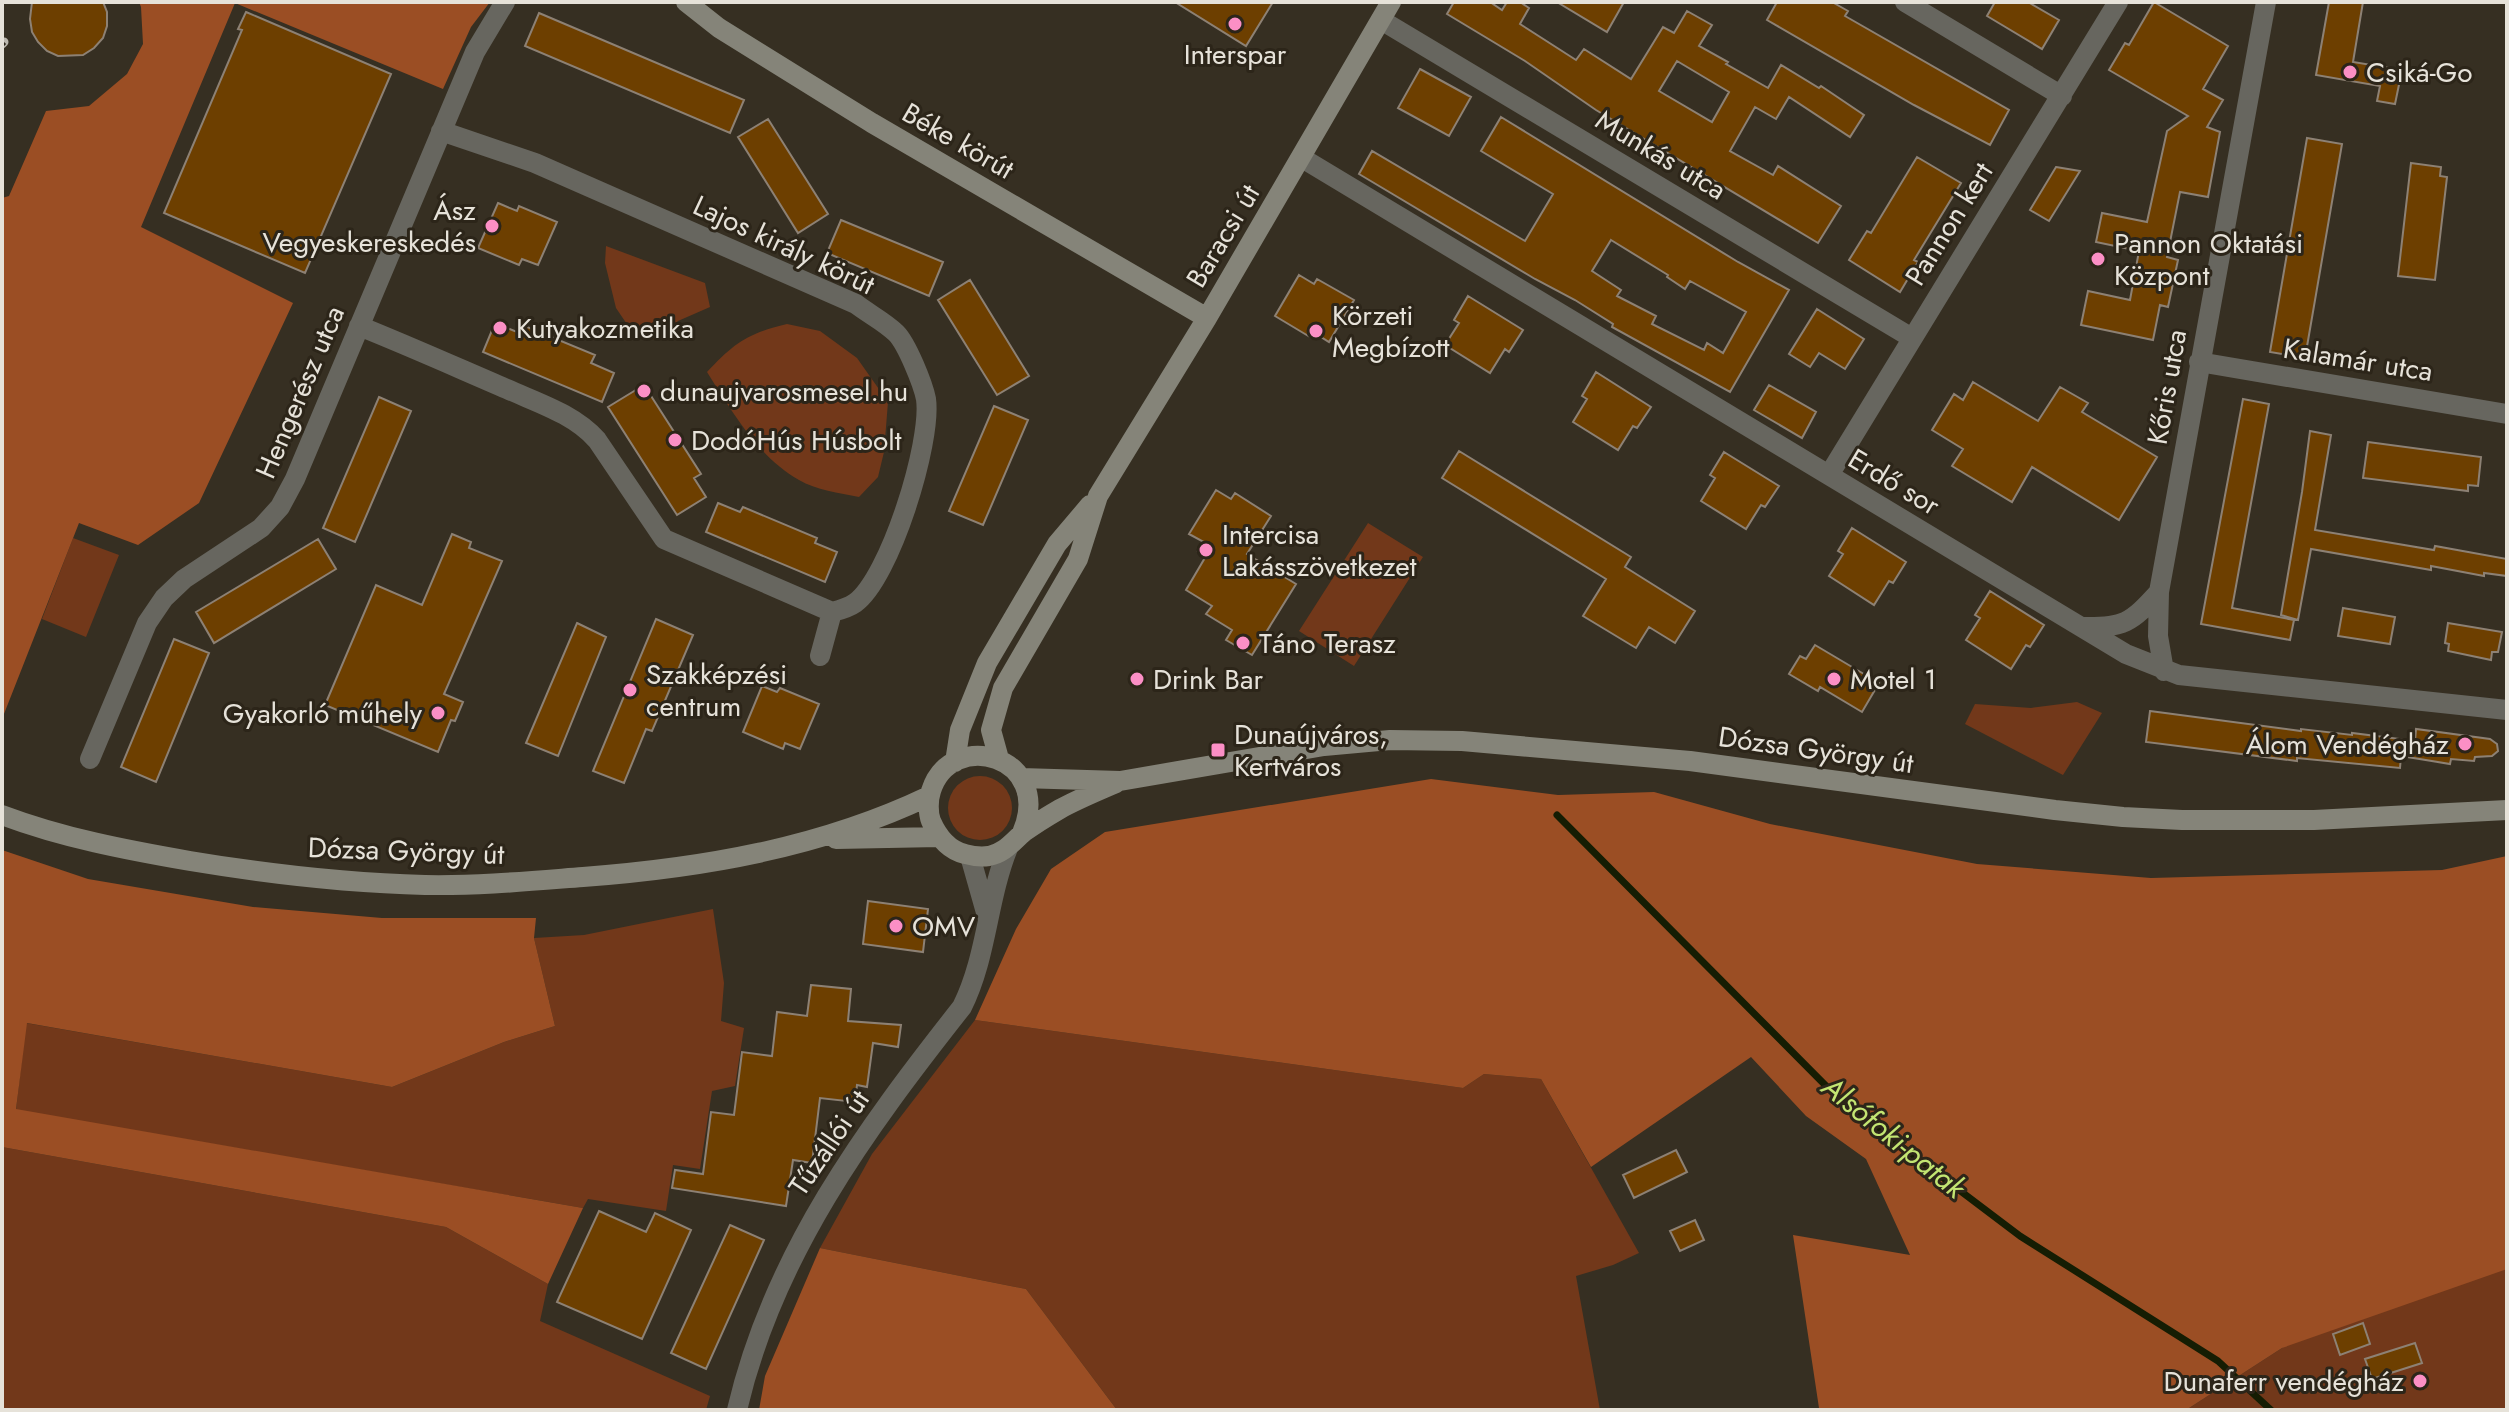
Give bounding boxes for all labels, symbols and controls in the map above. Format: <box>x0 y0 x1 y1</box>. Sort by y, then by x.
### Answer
marker: Interspar <box>1226 15 1244 33</box>
place label: Interspar <box>1184 34 1287 75</box>
place label: Csiká-Go <box>2366 52 2473 93</box>
marker: Csiká-Go <box>2341 63 2359 81</box>
street label: Béke körút <box>894 93 1022 190</box>
street label: Munkás utca <box>1588 100 1734 210</box>
street label: Pannon kert <box>1895 154 2003 294</box>
street label: Baracsi út <box>1176 176 1270 295</box>
street label: Lajos király körút <box>686 185 882 305</box>
place label: Ász Vegyeskereskedés <box>263 190 476 263</box>
marker: Ász Vegyeskereskedés <box>483 217 501 235</box>
place label: Pannon Oktatási Központ <box>2114 223 2303 296</box>
marker: Pannon Oktatási Központ <box>2089 250 2107 268</box>
place label: Körzeti Megbízott <box>1332 295 1450 368</box>
street label: Hengerész utca <box>245 299 355 485</box>
place label: Kutyakozmetika <box>516 308 694 349</box>
marker: Kutyakozmetika <box>491 319 509 337</box>
marker: Körzeti Megbízott <box>1307 322 1325 340</box>
street label: Kőris utca <box>2137 326 2197 448</box>
street label: Kalamár utca <box>2280 328 2436 392</box>
place label: dunaujvarosmesel.hu <box>660 371 908 412</box>
marker: dunaujvarosmesel.hu <box>635 382 653 400</box>
place label: DodóHús Húsbolt <box>691 420 902 461</box>
marker: DodóHús Húsbolt <box>666 431 684 449</box>
street label: Erdő sor <box>1840 438 1948 526</box>
place label: Intercisa Lakásszövetkezet <box>1222 514 1417 587</box>
marker: Intercisa Lakásszövetkezet <box>1197 541 1215 559</box>
place label: Táno Terasz <box>1259 623 1396 664</box>
marker: Táno Terasz <box>1234 634 1252 652</box>
place label: Szakképzési centrum <box>646 654 787 727</box>
place label: Drink Bar <box>1153 659 1263 700</box>
place label: Motel 1 <box>1850 659 1937 700</box>
marker: Drink Bar <box>1128 670 1146 688</box>
marker: Motel 1 <box>1825 670 1843 688</box>
marker: Szakképzési centrum <box>621 681 639 699</box>
place label: Gyakorló műhely <box>223 693 423 734</box>
marker: Gyakorló műhely <box>429 704 447 722</box>
place label: Dunaújváros, Kertváros <box>1234 714 1388 787</box>
street label: Dózsa György út <box>1716 716 1916 784</box>
place label: Álom Vendégház <box>2246 724 2449 765</box>
marker: Álom Vendégház <box>2456 735 2474 753</box>
marker: Dunaújváros, Kertváros <box>1209 741 1227 759</box>
street label: Dózsa György út <box>307 827 505 875</box>
place label: OMV <box>912 906 976 947</box>
marker: OMV <box>887 917 905 935</box>
water label: Alsófoki-patak <box>1812 1065 1976 1209</box>
street label: Tűzállói út <box>779 1082 880 1204</box>
place label: Dunaferr vendégház <box>2164 1361 2404 1402</box>
marker: Dunaferr vendégház <box>2411 1372 2429 1390</box>

